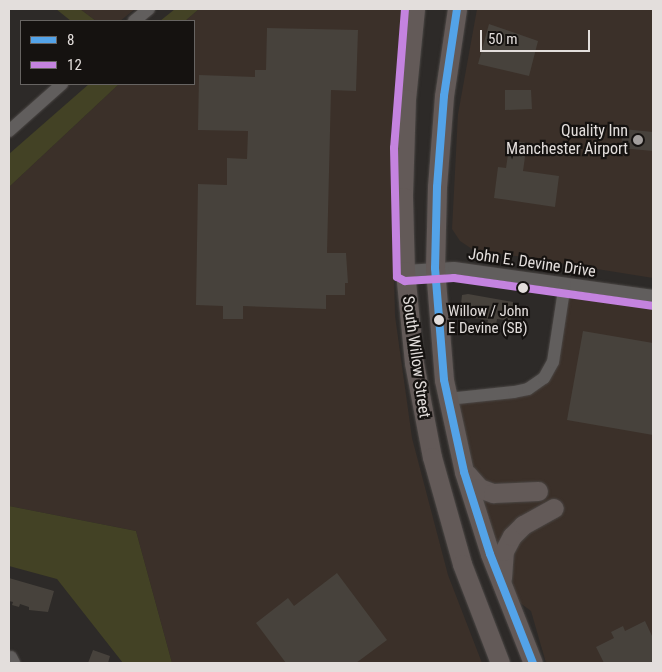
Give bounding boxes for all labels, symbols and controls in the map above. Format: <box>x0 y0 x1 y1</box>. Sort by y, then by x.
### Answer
legend <box>20 20 195 85</box>
scale bar <box>482 20 592 52</box>
text: 50 m <box>488 30 518 48</box>
text: 8 <box>67 31 74 49</box>
text: 12 <box>67 56 82 74</box>
place label: Quality Inn Manchester Airport <box>506 121 628 159</box>
marker: Quality Inn Manchester Airport <box>632 134 644 146</box>
street label: John E. Devine Drive <box>467 245 597 281</box>
unlabelled marker <box>518 283 528 293</box>
street label: South Willow Street <box>398 295 434 419</box>
place label: Willow / John E Devine (SB) <box>448 302 529 337</box>
marker: Willow / John E Devine (SB) <box>434 315 444 325</box>

